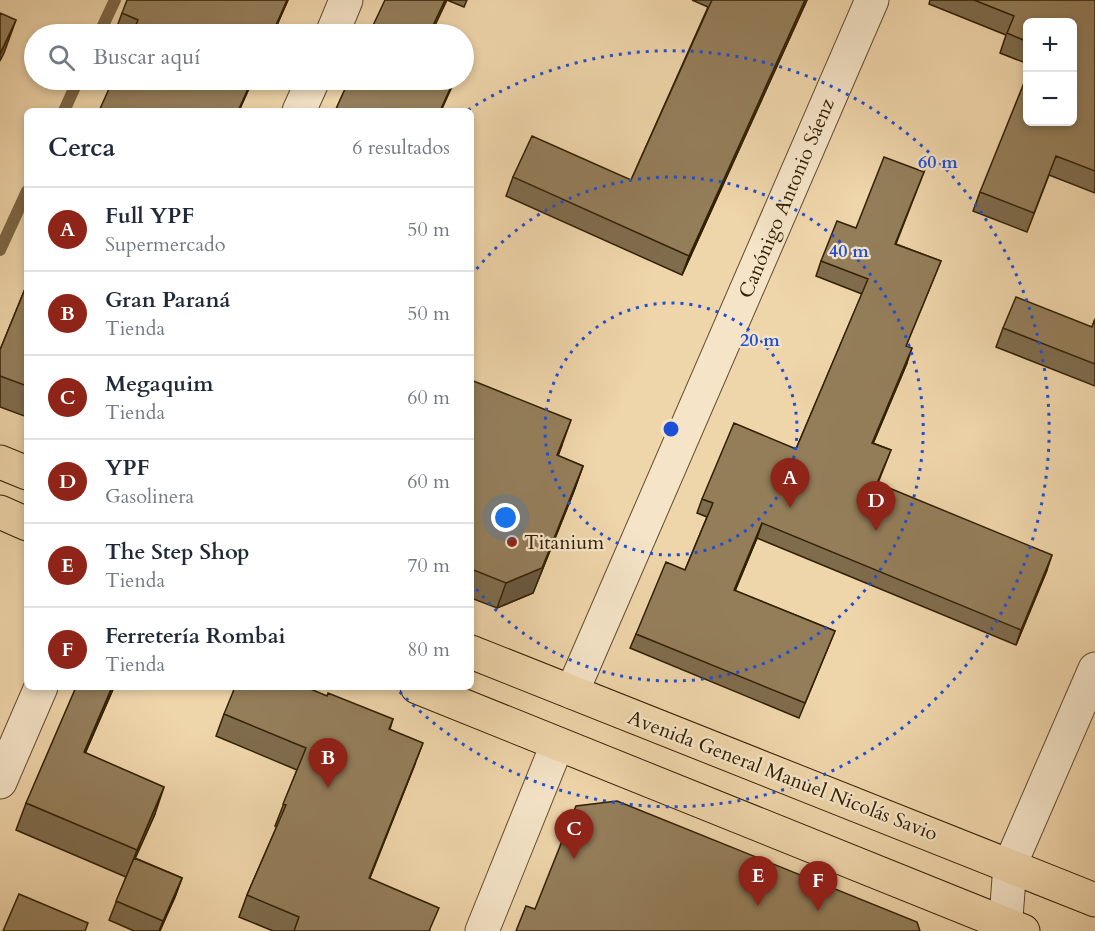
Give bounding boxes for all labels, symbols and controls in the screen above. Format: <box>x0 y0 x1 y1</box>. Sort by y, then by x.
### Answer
map controls <box>1023 18 1077 126</box>
button: + <box>1023 18 1077 72</box>
search box <box>24 24 474 90</box>
icon: search <box>45 41 78 74</box>
text: Buscar aquí <box>93 42 200 72</box>
button: − <box>1023 72 1077 126</box>
street label: Canónigo Antonio Sáenz <box>732 94 841 302</box>
text: Cerca <box>48 130 115 165</box>
text: 6 resultados <box>352 134 450 161</box>
text: 60 m <box>918 150 958 175</box>
text: Full YPF <box>105 201 194 231</box>
text: A <box>60 216 75 243</box>
text: 50 m <box>407 216 450 243</box>
text: Supermercado <box>105 231 226 258</box>
text: 40 m <box>829 239 869 264</box>
text: Gran Paraná <box>105 285 231 315</box>
text: B <box>60 300 75 327</box>
text: 50 m <box>407 300 450 327</box>
text: Tienda <box>105 315 165 342</box>
text: 20 m <box>740 328 780 353</box>
text: Megaquim <box>105 369 213 399</box>
text: C <box>60 384 75 411</box>
text: 60 m <box>407 384 450 411</box>
text: Tienda <box>105 399 165 426</box>
centre of rings <box>661 419 681 439</box>
text: YPF <box>105 453 150 483</box>
pin: A <box>770 458 810 508</box>
text: D <box>59 468 76 495</box>
text: 60 m <box>407 468 450 495</box>
pin: D <box>856 482 896 531</box>
text: Gasolinera <box>105 483 194 510</box>
your location <box>491 503 520 532</box>
place label: Titanium <box>524 529 604 556</box>
marker: Titanium <box>505 535 519 549</box>
text: The Step Shop <box>105 537 250 567</box>
text: E <box>61 552 74 579</box>
text: 70 m <box>407 552 450 579</box>
text: Tienda <box>105 567 165 594</box>
text: Ferretería Rombai <box>105 621 286 651</box>
text: F <box>62 636 73 663</box>
text: 80 m <box>407 636 450 663</box>
text: Tienda <box>105 651 165 678</box>
street label: Avenida General Manuel Nicolás Savio <box>624 704 942 847</box>
pin: B <box>308 738 348 788</box>
pin: C <box>554 810 594 859</box>
pin: E <box>738 856 777 906</box>
pin: F <box>798 862 838 911</box>

